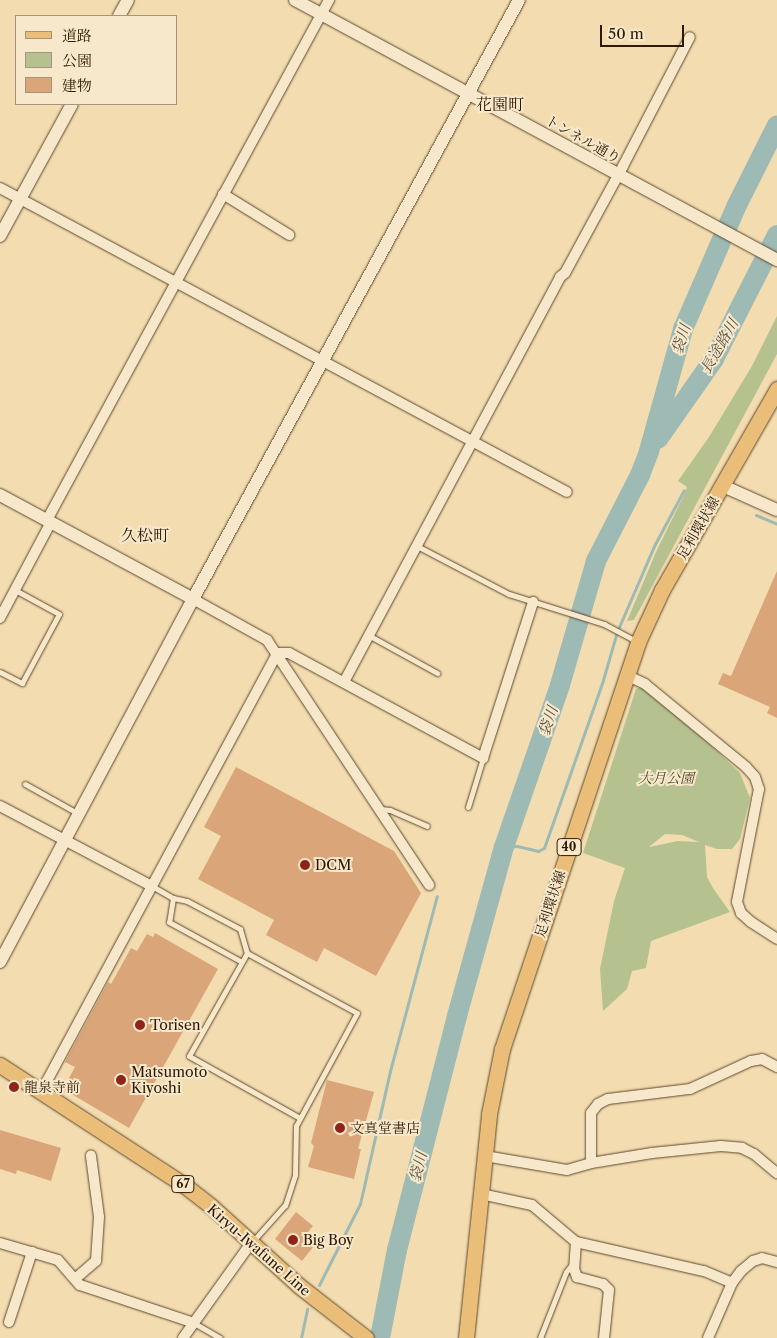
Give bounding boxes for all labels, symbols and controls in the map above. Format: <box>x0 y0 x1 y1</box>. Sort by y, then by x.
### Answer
legend <box>15 15 178 105</box>
scale bar <box>602 15 686 47</box>
text: 50 m <box>608 24 644 43</box>
text: 道路 <box>62 26 92 45</box>
text: 公園 <box>62 51 92 70</box>
text: 建物 <box>62 76 92 95</box>
district label: 花園町 <box>476 94 524 114</box>
street label: トンネル通り <box>542 111 624 167</box>
water label: 長途路川 <box>696 316 742 376</box>
water label: 袋川 <box>668 322 694 356</box>
street label: 足利環状線 <box>673 493 723 563</box>
district label: 久松町 <box>121 525 169 545</box>
water label: 袋川 <box>535 704 561 738</box>
park label: 大月公園 <box>638 770 694 786</box>
road number: 40 <box>556 838 582 856</box>
place label: DCM <box>315 857 351 873</box>
marker: DCM <box>299 859 311 871</box>
street label: 足利環状線 <box>531 868 569 940</box>
place label: Torisen <box>150 1017 201 1033</box>
marker: Torisen <box>134 1019 146 1031</box>
place label: Matsumoto Kiyoshi <box>131 1064 207 1096</box>
marker: Matsumoto Kiyoshi <box>115 1074 127 1086</box>
place label: 龍泉寺前 <box>24 1079 80 1095</box>
marker: 龍泉寺前 <box>8 1081 20 1093</box>
place label: 文真堂書店 <box>350 1120 420 1136</box>
marker: 文真堂書店 <box>334 1122 346 1134</box>
water label: 袋川 <box>406 1150 430 1184</box>
road number: 67 <box>170 1174 196 1194</box>
street label: Kiryu-Iwafune Line <box>204 1201 314 1299</box>
place label: Big Boy <box>303 1232 354 1248</box>
marker: Big Boy <box>287 1234 299 1246</box>

